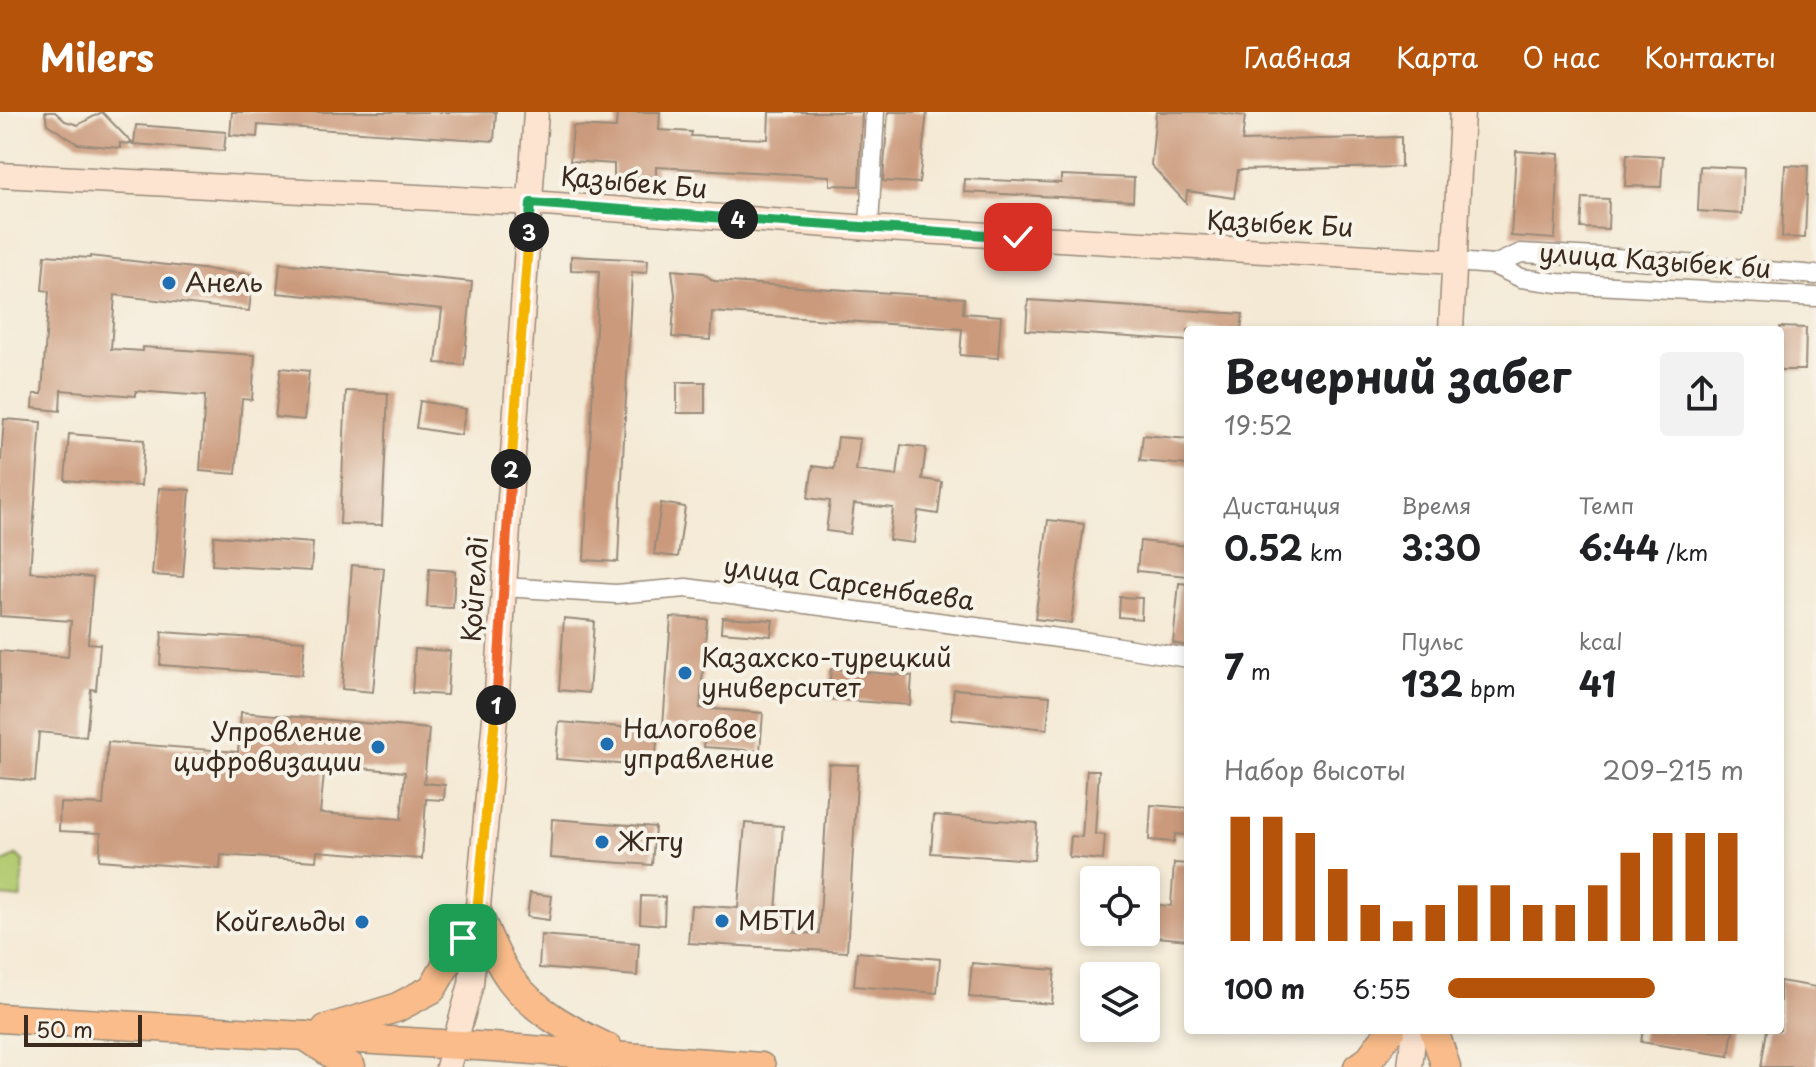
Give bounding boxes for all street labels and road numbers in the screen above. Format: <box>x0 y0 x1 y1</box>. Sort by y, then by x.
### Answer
street label: Қазыбек Би <box>559 156 709 207</box>
street label: Қазыбек Би <box>1206 199 1354 246</box>
street label: улица Казыбек би <box>1538 232 1772 287</box>
street label: Қойгелді <box>450 535 497 643</box>
street label: улица Сарсенбаева <box>721 546 978 620</box>

